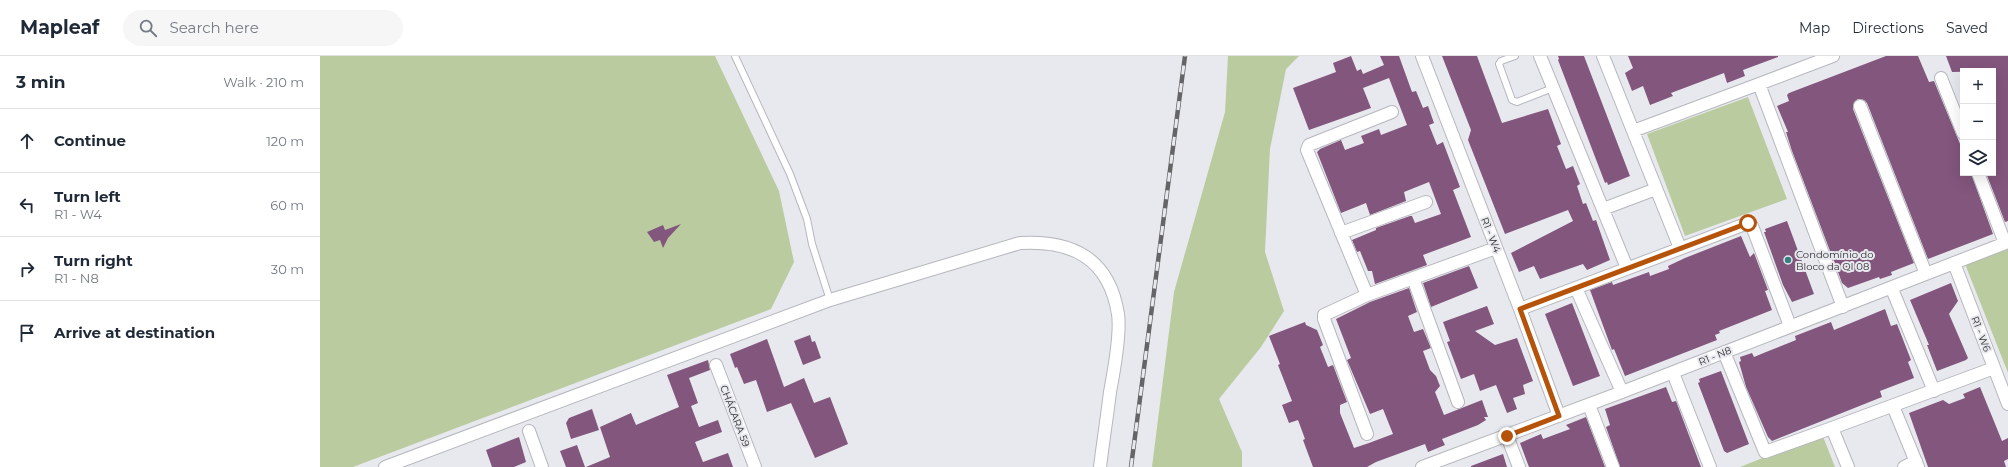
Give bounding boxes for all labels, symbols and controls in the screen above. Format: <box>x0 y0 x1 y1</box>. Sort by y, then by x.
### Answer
search box <box>123 10 403 46</box>
text: Mapleaf <box>20 16 99 39</box>
icon: search <box>137 17 159 39</box>
text: Search here <box>169 18 259 37</box>
text: Map <box>1799 19 1830 37</box>
text: Directions <box>1852 19 1924 37</box>
text: Saved <box>1946 19 1988 37</box>
map controls <box>1960 68 1996 176</box>
button: + <box>1960 68 1996 104</box>
text: 3 min <box>16 72 66 92</box>
text: Walk · 210 m <box>223 74 304 90</box>
button: − <box>1960 104 1996 140</box>
icon: ahead <box>16 130 38 152</box>
text: Continue <box>54 131 126 150</box>
text: 120 m <box>266 133 304 149</box>
button: layers <box>1960 140 1996 176</box>
text: Turn left <box>54 187 121 206</box>
icon: left <box>16 194 38 216</box>
text: 60 m <box>270 197 304 213</box>
text: R1 - W4 <box>54 206 102 222</box>
route start <box>1739 214 1757 232</box>
street label: R1 - W4 <box>1478 215 1504 255</box>
place label: Condomínio do Bloco da QI 08 <box>1796 248 1874 273</box>
text: Turn right <box>54 251 133 270</box>
marker: Condomínio do Bloco da QI 08 <box>1783 255 1793 265</box>
icon: right <box>16 258 38 280</box>
text: 30 m <box>271 261 304 277</box>
text: R1 - N8 <box>54 270 99 286</box>
street label: R1 - W6 <box>1968 314 1994 354</box>
icon: arrive <box>16 322 38 344</box>
text: Arrive at destination <box>54 323 215 342</box>
street label: R1 - N8 <box>1697 344 1733 368</box>
street label: CHÁCARA 59 <box>717 383 753 449</box>
route end <box>1498 427 1516 445</box>

